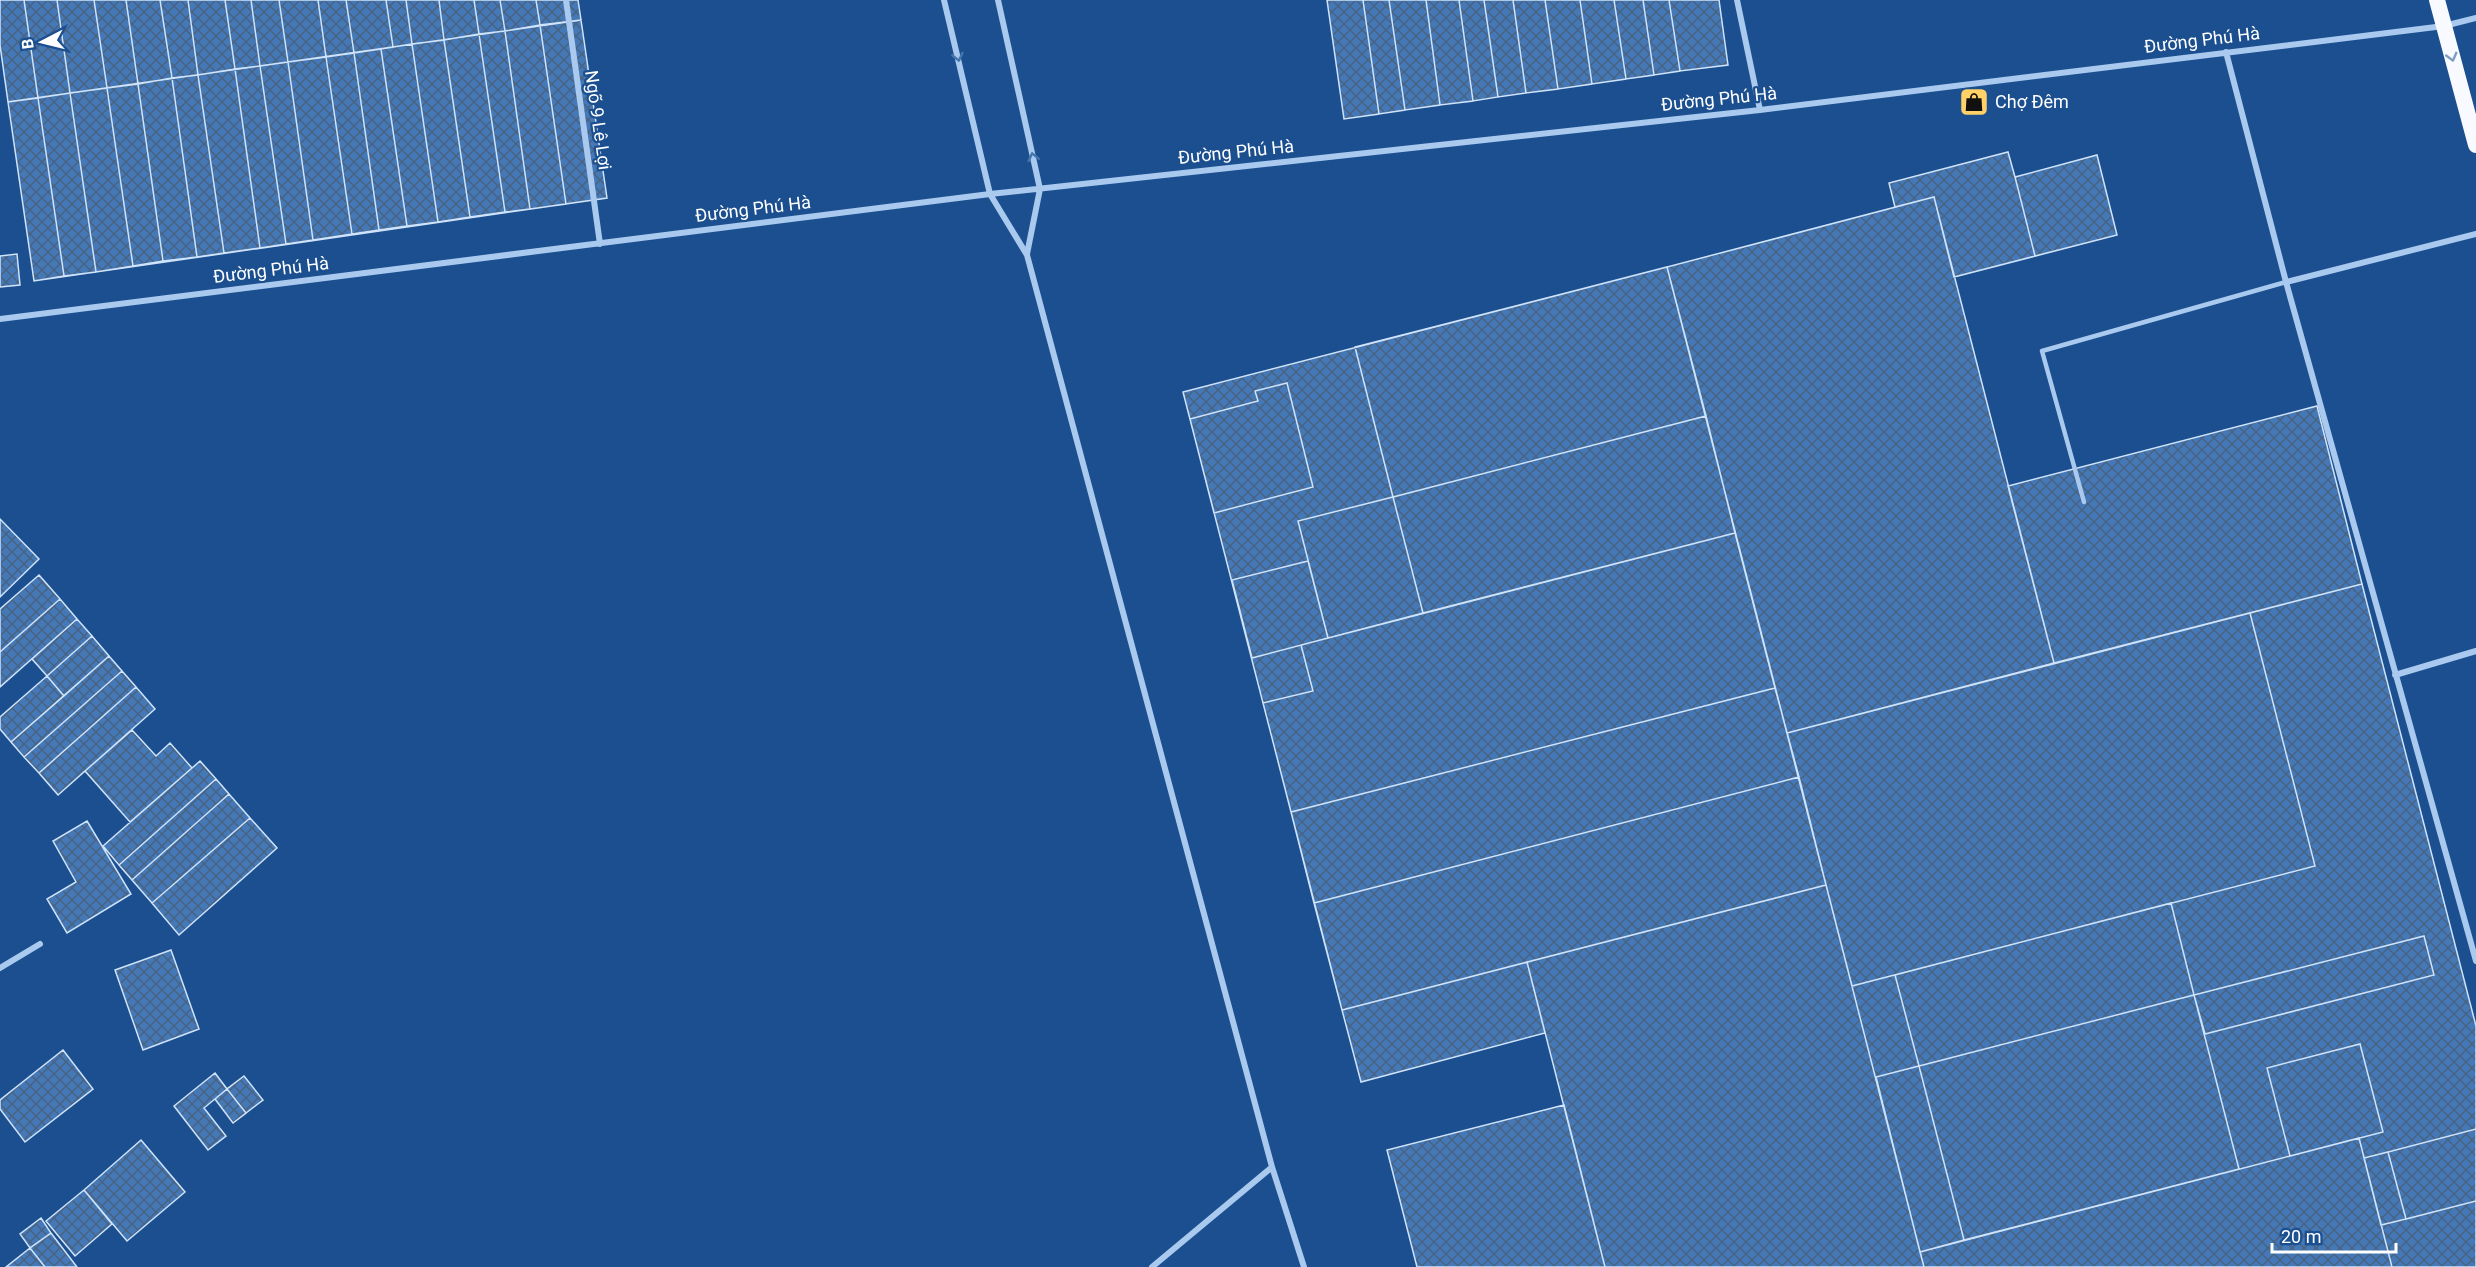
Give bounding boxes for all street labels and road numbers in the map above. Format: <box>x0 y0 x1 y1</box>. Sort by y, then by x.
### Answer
street label: Đường Phú Hà <box>2143 22 2261 57</box>
street label: Ngõ 9 Lê Lợi <box>581 69 616 171</box>
street label: Đường Phú Hà <box>1660 82 1778 115</box>
street label: Đường Phú Hà <box>1177 135 1295 168</box>
street label: Đường Phú Hà <box>694 191 812 226</box>
street label: Đường Phú Hà <box>212 252 330 287</box>

